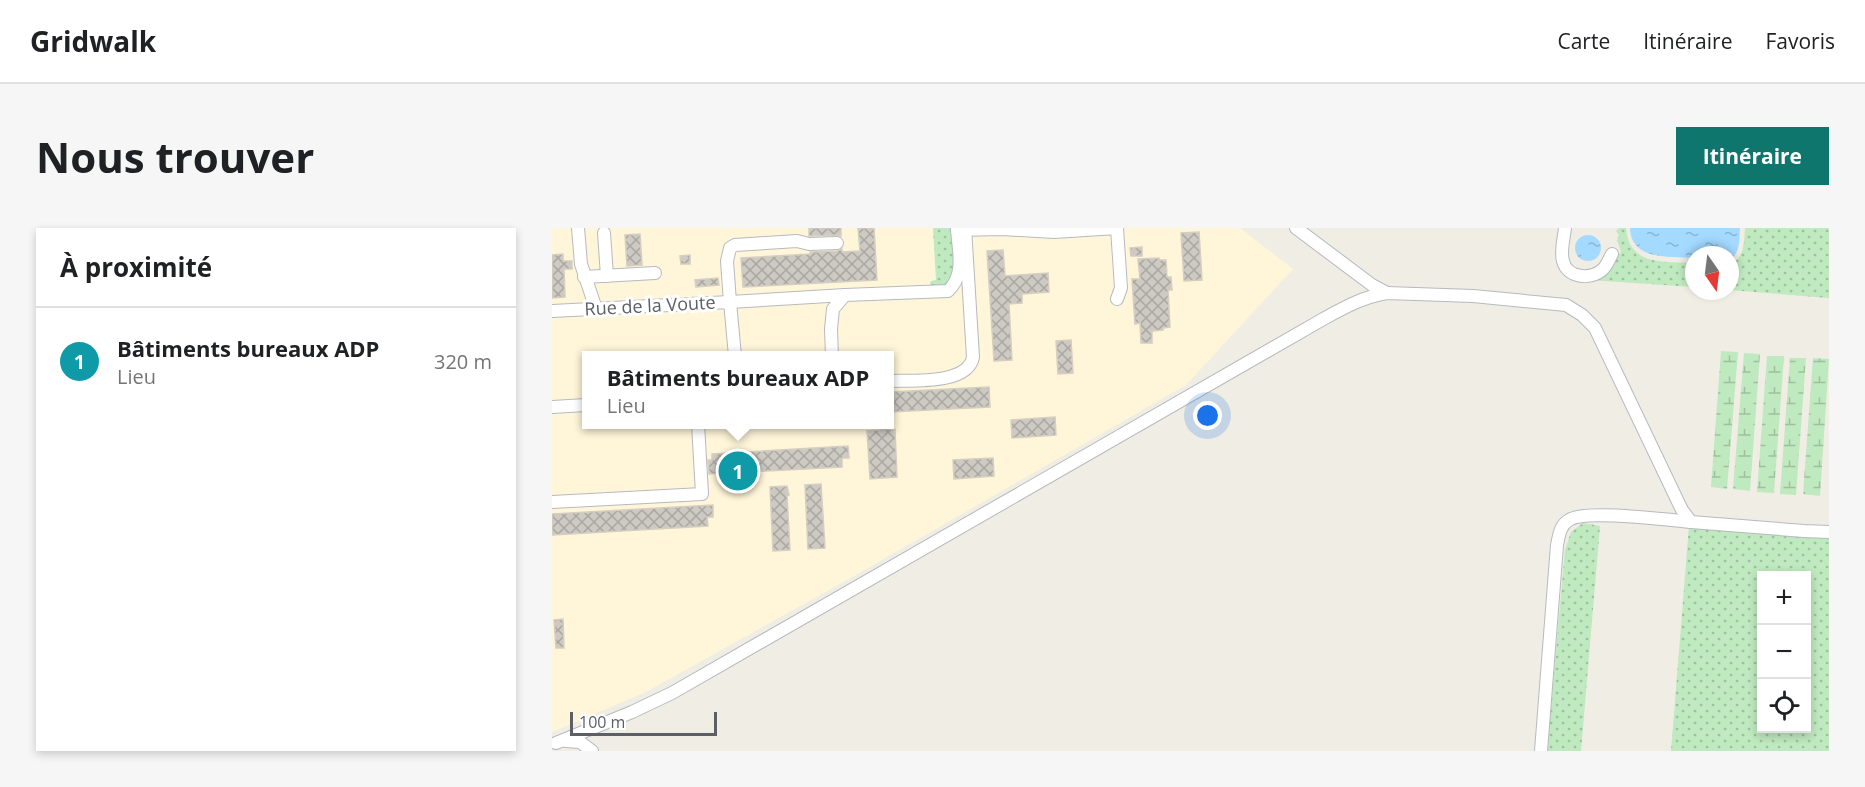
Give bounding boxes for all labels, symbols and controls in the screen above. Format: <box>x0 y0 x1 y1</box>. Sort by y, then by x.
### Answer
text: Gridwalk <box>30 22 156 60</box>
text: Carte <box>1557 27 1610 55</box>
text: Itinéraire <box>1643 27 1732 55</box>
text: Favoris <box>1765 27 1835 55</box>
button: Itinéraire <box>1676 127 1829 185</box>
text: Nous trouver <box>36 128 314 185</box>
north arrow <box>1685 246 1739 300</box>
text: À proximité <box>60 249 212 285</box>
street label: Rue de la Voute <box>584 290 716 320</box>
text: Bâtiments bureaux ADP <box>117 333 379 363</box>
text: 1 <box>74 348 85 375</box>
text: 320 m <box>434 348 492 375</box>
popup <box>582 351 894 429</box>
text: Bâtiments bureaux ADP <box>607 362 869 392</box>
text: Lieu <box>117 363 156 390</box>
text: Lieu <box>607 392 646 419</box>
your location <box>1193 401 1222 430</box>
pin: 1 <box>718 448 758 494</box>
map controls <box>1757 571 1811 733</box>
button: + <box>1757 571 1811 625</box>
button: − <box>1757 625 1811 679</box>
button: locate <box>1757 679 1811 733</box>
scale bar <box>570 709 717 736</box>
text: 100 m <box>579 711 625 733</box>

